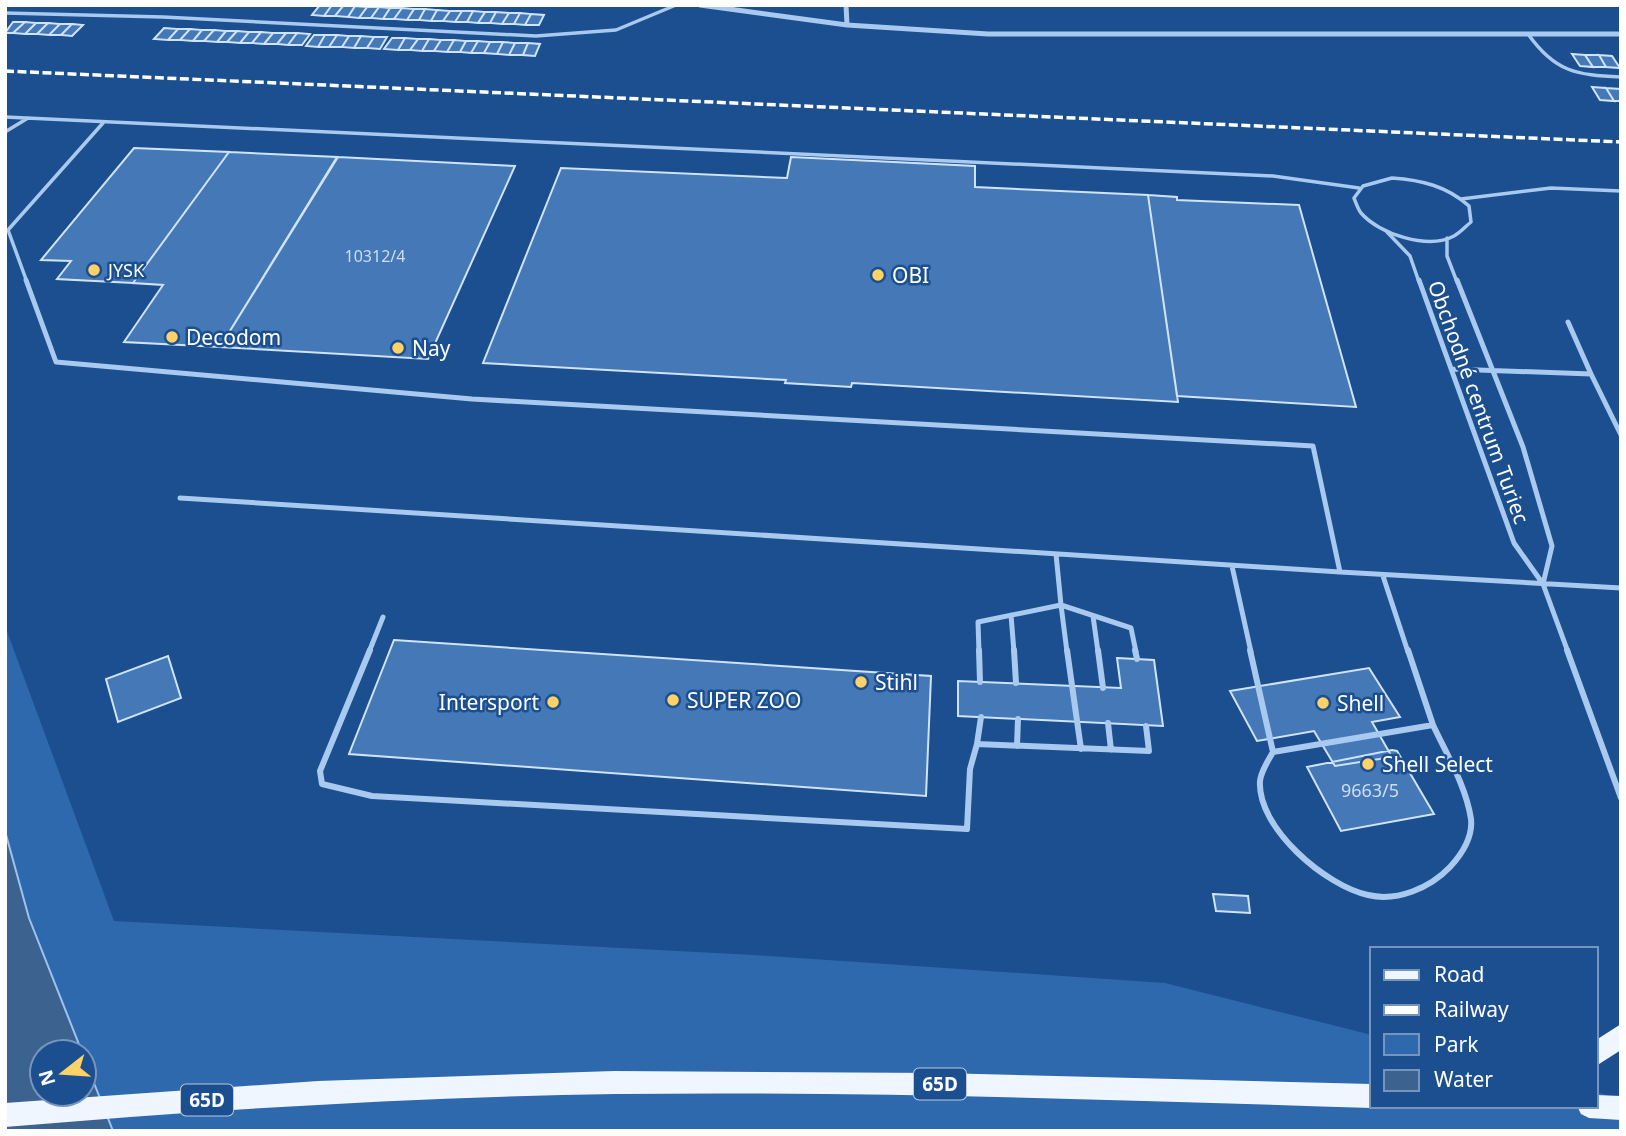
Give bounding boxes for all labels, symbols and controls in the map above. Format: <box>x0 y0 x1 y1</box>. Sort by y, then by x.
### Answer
house number: 10312/4 <box>345 245 405 267</box>
place label: JYSK <box>106 258 145 282</box>
place label: OBI <box>892 261 929 289</box>
marker: JYSK <box>86 262 102 278</box>
marker: OBI <box>870 267 886 283</box>
street label: Obchodné centrum Turiec <box>1422 276 1536 528</box>
place label: Decodom <box>186 323 281 351</box>
marker: Decodom <box>164 329 180 345</box>
place label: Nay <box>412 334 451 362</box>
marker: Nay <box>390 340 406 356</box>
place label: Stihl <box>875 668 918 696</box>
marker: Stihl <box>853 674 869 690</box>
place label: SUPER ZOO <box>687 686 801 714</box>
place label: Intersport <box>439 688 539 716</box>
place label: Shell <box>1337 689 1384 717</box>
marker: SUPER ZOO <box>665 692 681 708</box>
marker: Intersport <box>545 694 561 710</box>
marker: Shell <box>1315 695 1331 711</box>
place label: Shell Select <box>1382 750 1493 778</box>
marker: Shell Select <box>1360 756 1376 772</box>
house number: 9663/5 <box>1341 778 1399 802</box>
legend <box>1370 947 1598 1108</box>
text: Road <box>1434 960 1484 988</box>
text: Railway <box>1434 995 1509 1023</box>
text: Park <box>1434 1030 1479 1058</box>
north arrow <box>28 1038 98 1108</box>
text: Water <box>1434 1065 1493 1093</box>
text: N <box>32 1067 61 1089</box>
road number: 65D <box>914 1068 966 1100</box>
road number: 65D <box>181 1084 233 1116</box>

